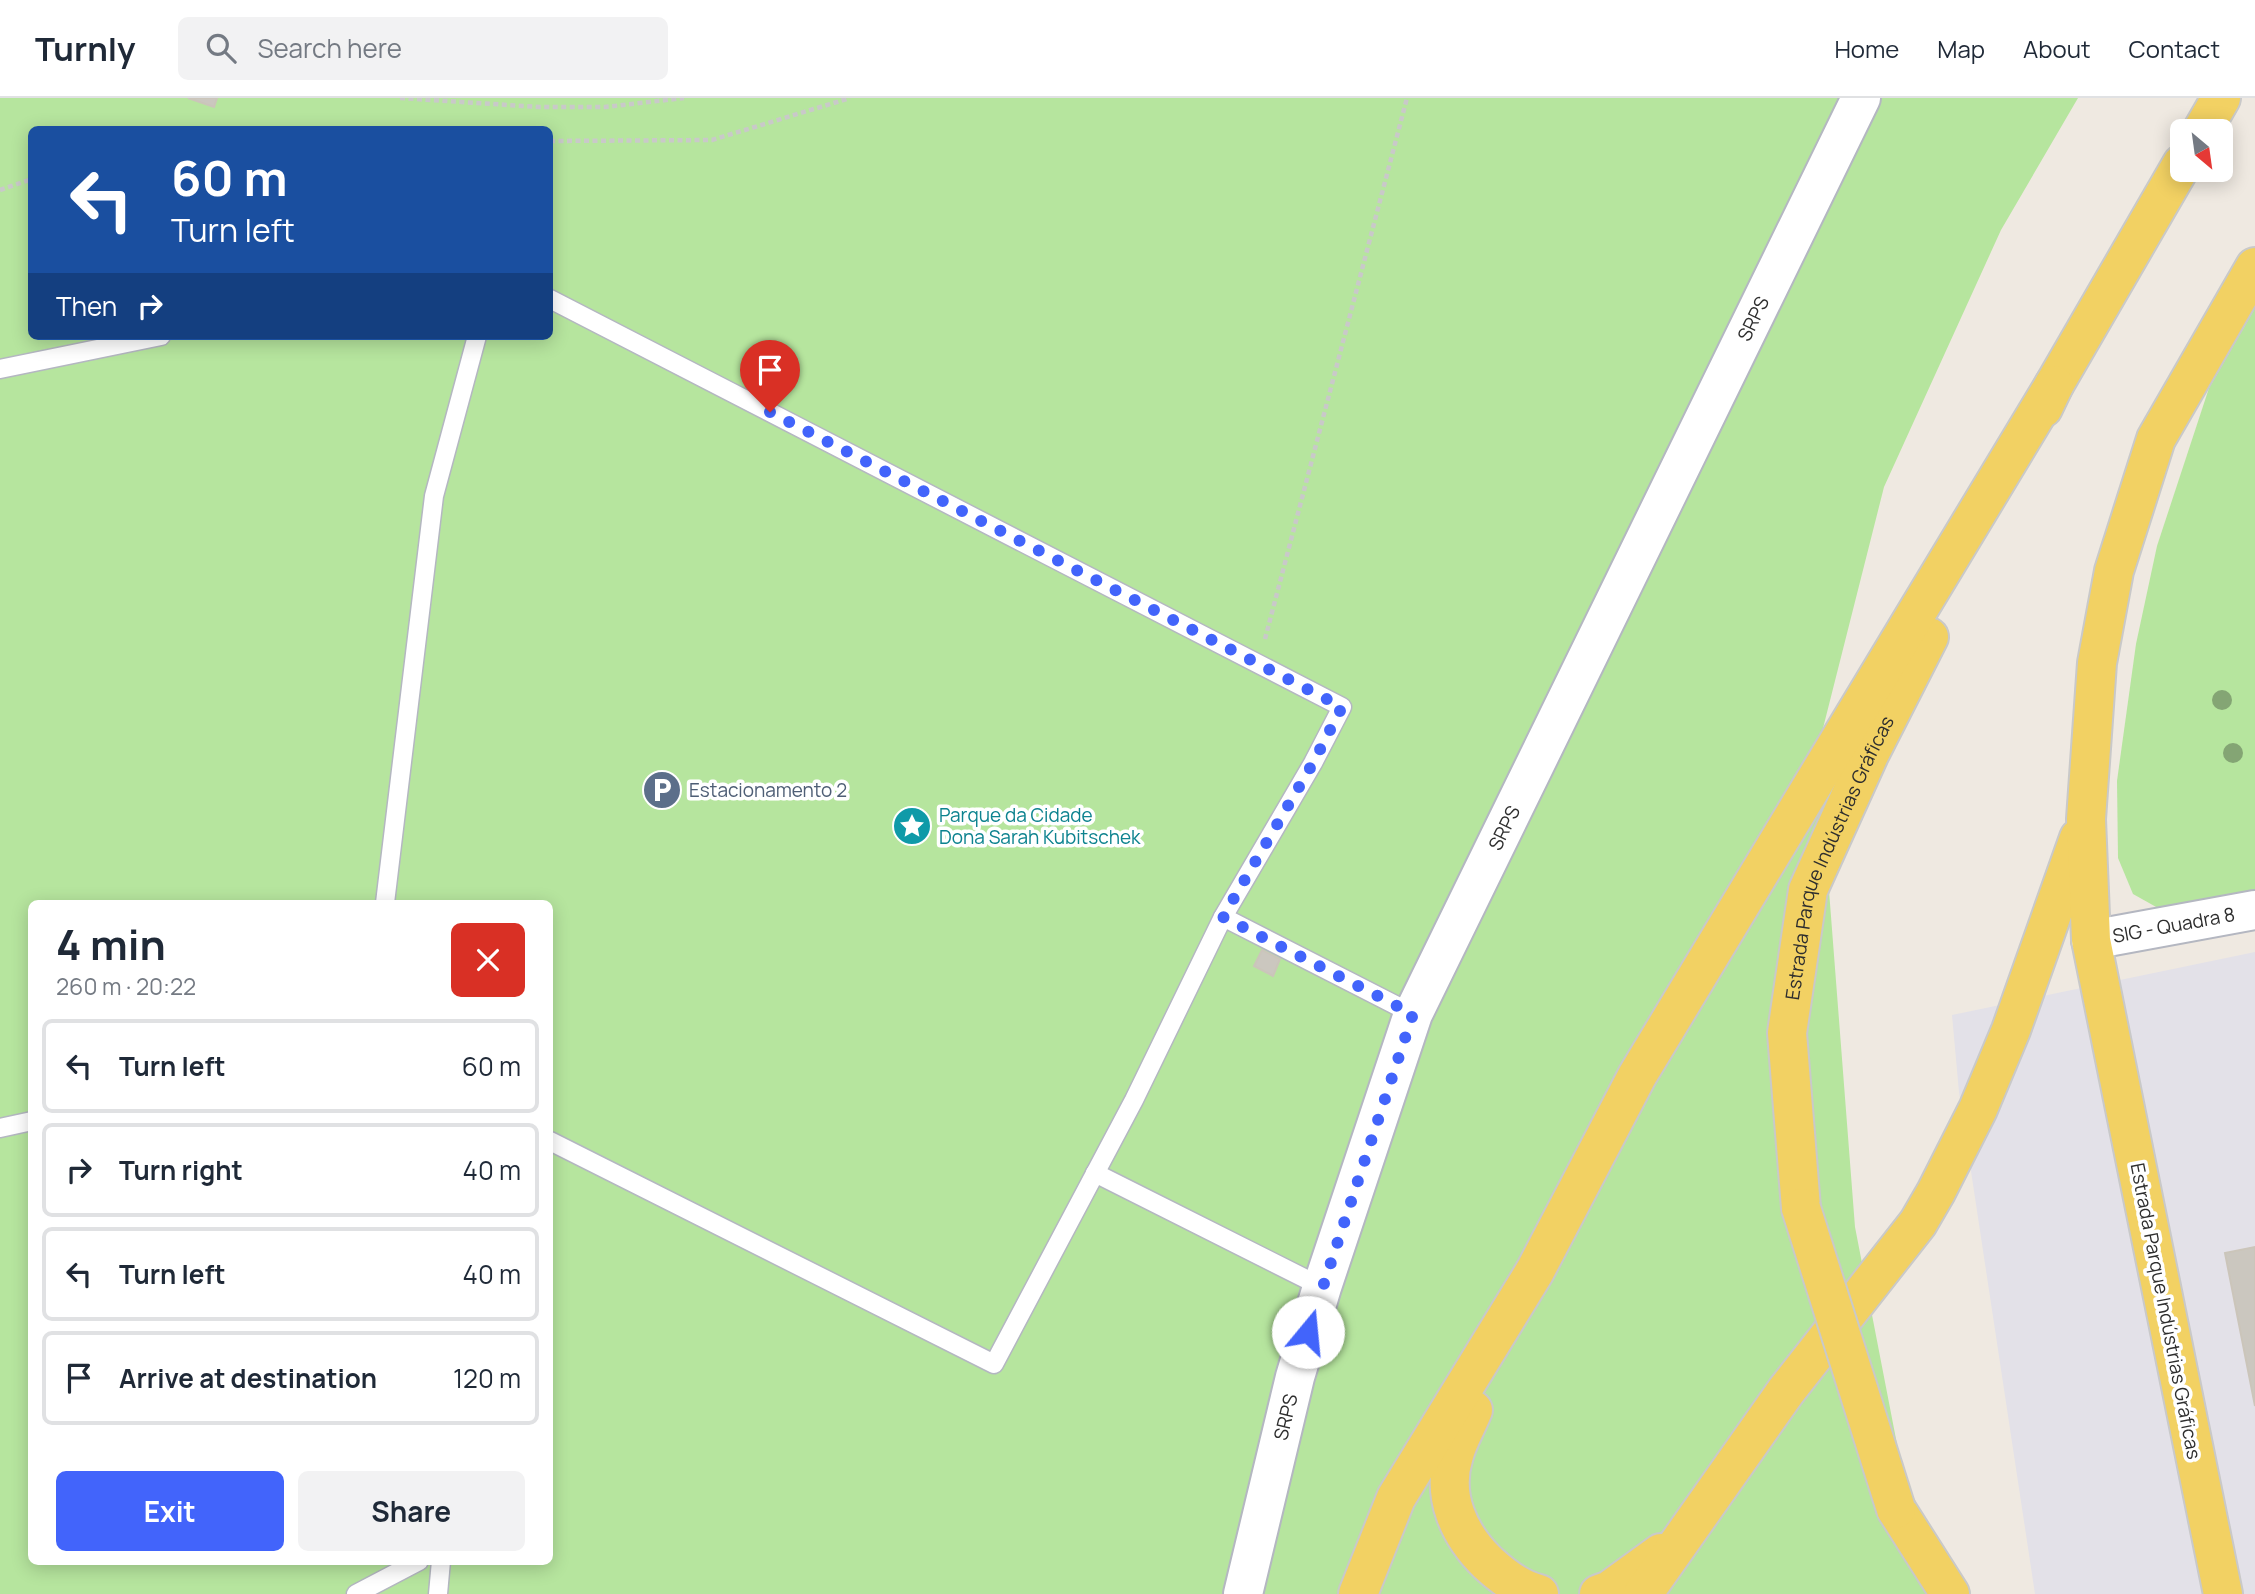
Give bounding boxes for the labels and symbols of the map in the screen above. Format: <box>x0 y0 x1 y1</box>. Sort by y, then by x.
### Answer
north arrow <box>2170 119 2233 182</box>
street label: SRPS <box>1731 292 1775 345</box>
pin <box>740 340 800 412</box>
street label: Estrada Parque Indústrias Gráficas <box>1779 711 1900 1002</box>
parking icon: Estacionamento 2 <box>641 769 683 811</box>
place label: Estacionamento 2 <box>689 777 847 803</box>
street label: SRPS <box>1482 801 1526 855</box>
place label: Parque da Cidade Dona Sarah Kubitschek <box>939 802 1141 850</box>
place icon: Parque da Cidade Dona Sarah Kubitschek <box>891 805 933 847</box>
street label: SIG - Quadra 8 <box>2110 901 2237 949</box>
street label: Estrada Parque Indústrias Gráficas <box>2125 1161 2208 1461</box>
position arrow <box>1271 1295 1345 1369</box>
street label: SRPS <box>1267 1391 1304 1443</box>

